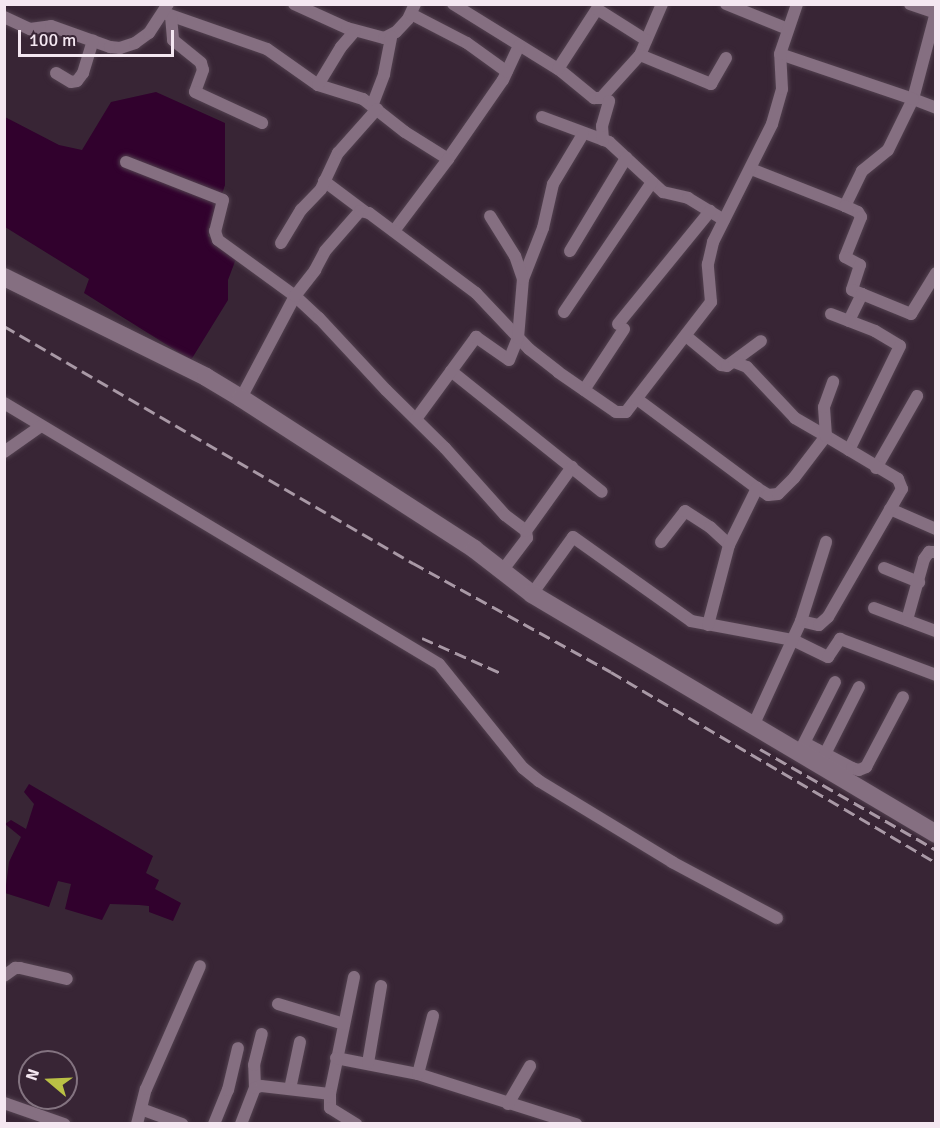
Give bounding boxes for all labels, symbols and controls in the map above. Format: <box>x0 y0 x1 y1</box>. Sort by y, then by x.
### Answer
scale bar <box>21 18 177 56</box>
text: 100 m <box>29 29 76 51</box>
north arrow <box>18 1050 78 1110</box>
text: N <box>22 1066 44 1083</box>

